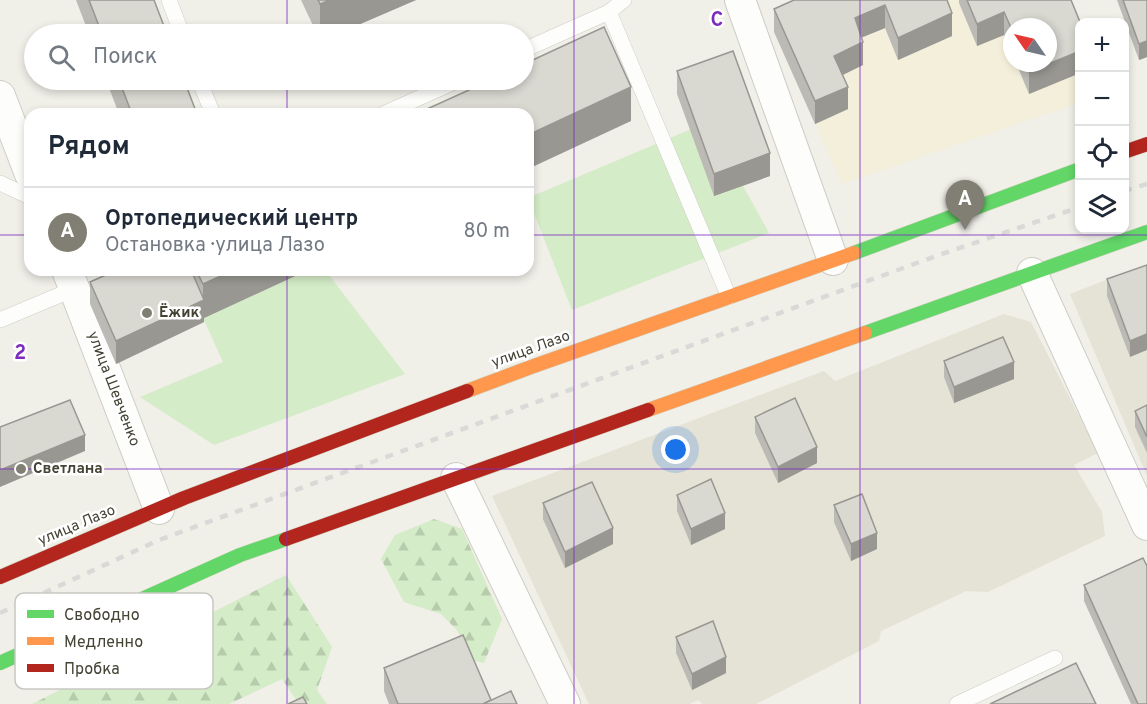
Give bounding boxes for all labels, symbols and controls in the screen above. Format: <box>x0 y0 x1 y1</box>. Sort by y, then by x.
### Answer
text: C <box>711 8 723 34</box>
north arrow <box>1003 18 1057 72</box>
map controls <box>1075 18 1129 234</box>
button: + <box>1075 18 1129 72</box>
search box <box>24 24 534 90</box>
icon: search <box>45 41 78 74</box>
text: Поиск <box>93 44 157 71</box>
button: − <box>1075 72 1129 126</box>
button: locate <box>1075 126 1129 180</box>
text: Рядом <box>48 131 130 164</box>
pin: A <box>946 180 984 230</box>
button: layers <box>1075 180 1129 234</box>
text: Ортопедический центр <box>105 206 358 233</box>
text: A <box>60 219 75 245</box>
text: 80 m <box>464 219 510 245</box>
text: Остановка · улица Лазо <box>105 233 325 259</box>
place label: Ёжик <box>159 303 199 323</box>
marker: Ёжик <box>140 306 154 320</box>
street label: улица Лазо <box>489 327 573 373</box>
street label: улица Шевченко <box>82 329 144 449</box>
text: 2 <box>14 341 26 367</box>
your location <box>661 435 690 464</box>
place label: Светлана <box>33 460 103 479</box>
marker: Светлана <box>14 462 28 476</box>
street label: улица Лазо <box>35 501 119 551</box>
legend <box>15 593 213 689</box>
text: Свободно <box>64 606 140 626</box>
text: Медленно <box>64 633 143 653</box>
text: Пробка <box>64 660 120 680</box>

